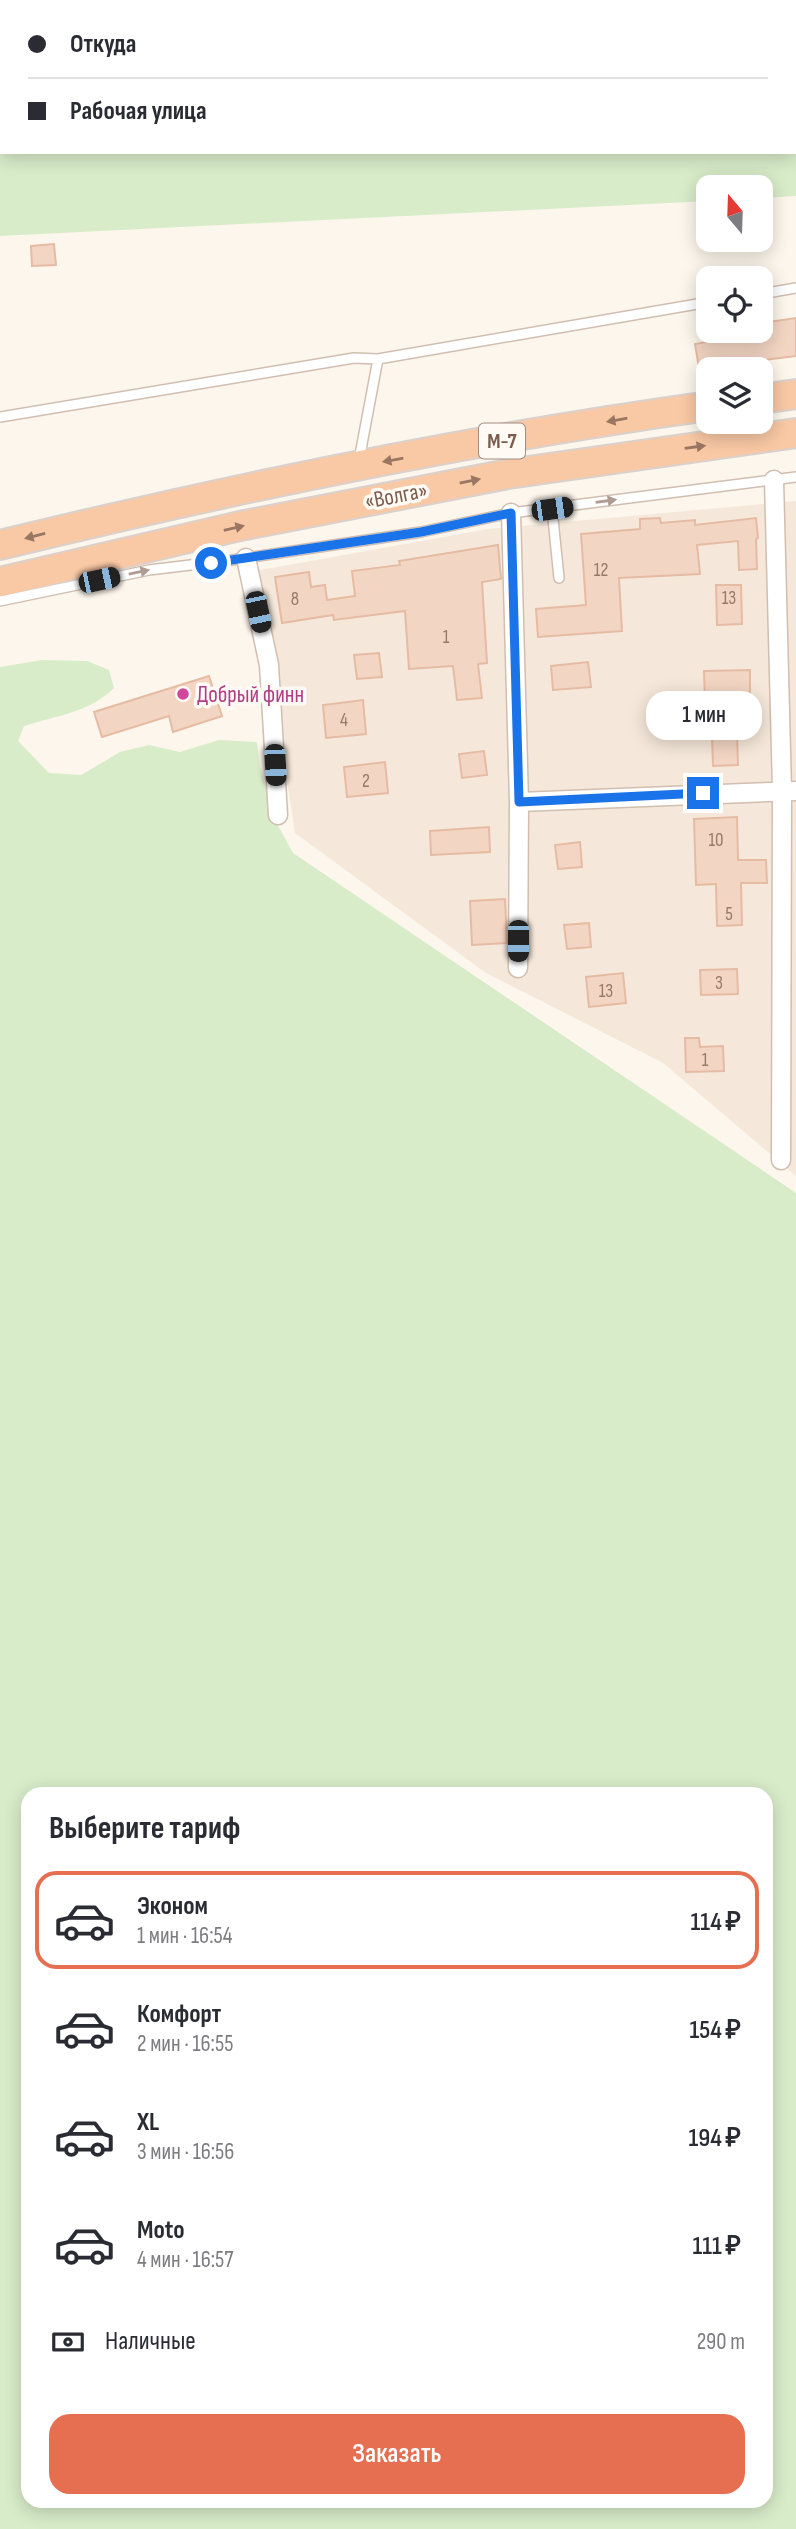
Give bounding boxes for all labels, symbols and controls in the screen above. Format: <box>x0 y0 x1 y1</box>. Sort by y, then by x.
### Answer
text: Откуда <box>70 29 136 60</box>
text: Рабочая улица <box>70 96 207 127</box>
north arrow <box>696 175 774 252</box>
map controls <box>696 175 773 434</box>
button: locate <box>696 266 773 343</box>
button: layers <box>696 357 773 434</box>
one-way arrow <box>606 415 628 426</box>
road number: М-7 <box>479 424 525 458</box>
one-way arrow <box>684 441 706 452</box>
one-way arrow <box>382 455 404 466</box>
street label: «Волга» <box>363 476 430 516</box>
one-way arrow <box>459 476 481 487</box>
car <box>530 496 575 522</box>
one-way arrow <box>595 496 617 507</box>
one-way arrow <box>223 522 245 533</box>
one-way arrow <box>23 531 45 542</box>
route start <box>195 547 227 579</box>
house number: 12 <box>594 559 608 582</box>
car <box>77 565 122 595</box>
one-way arrow <box>128 566 150 577</box>
house number: 13 <box>722 587 736 610</box>
house number: 8 <box>291 588 299 611</box>
car <box>244 589 273 635</box>
house number: 1 <box>443 626 450 649</box>
place label: Добрый финн <box>197 681 304 709</box>
marker: Добрый финн <box>175 686 191 702</box>
callout: 1 мин <box>645 692 761 740</box>
text: 1 мин <box>682 701 726 729</box>
house number: 4 <box>340 709 348 732</box>
car <box>264 743 287 787</box>
house number: 2 <box>362 770 370 793</box>
route end <box>687 777 719 809</box>
house number: 10 <box>708 829 724 852</box>
house number: 5 <box>725 903 733 926</box>
car <box>508 920 529 962</box>
house number: 3 <box>715 972 723 995</box>
house number: 13 <box>599 980 613 1003</box>
house number: 1 <box>702 1049 709 1072</box>
text: Выберите тариф <box>49 1809 240 1848</box>
icon: car <box>53 1889 116 1952</box>
text: Эконом <box>137 1891 208 1922</box>
text: 114 ₽ <box>691 1907 741 1938</box>
text: 1 мин · 16:54 <box>137 1922 232 1950</box>
icon: car <box>53 1997 116 2060</box>
text: Комфорт <box>137 1999 221 2030</box>
text: 154 ₽ <box>689 2015 741 2046</box>
text: 2 мин · 16:55 <box>137 2030 233 2058</box>
icon: car <box>53 2105 116 2168</box>
text: XL <box>137 2107 159 2138</box>
text: 194 ₽ <box>688 2123 741 2154</box>
text: 3 мин · 16:56 <box>137 2138 234 2166</box>
icon: car <box>53 2213 116 2276</box>
text: Moto <box>137 2215 185 2246</box>
text: 111 ₽ <box>693 2231 741 2262</box>
text: 4 мин · 16:57 <box>137 2246 233 2274</box>
icon: cash <box>49 2323 87 2361</box>
text: Наличные <box>105 2326 196 2357</box>
text: 290 m <box>697 2328 745 2356</box>
button: Заказать <box>49 2414 745 2494</box>

